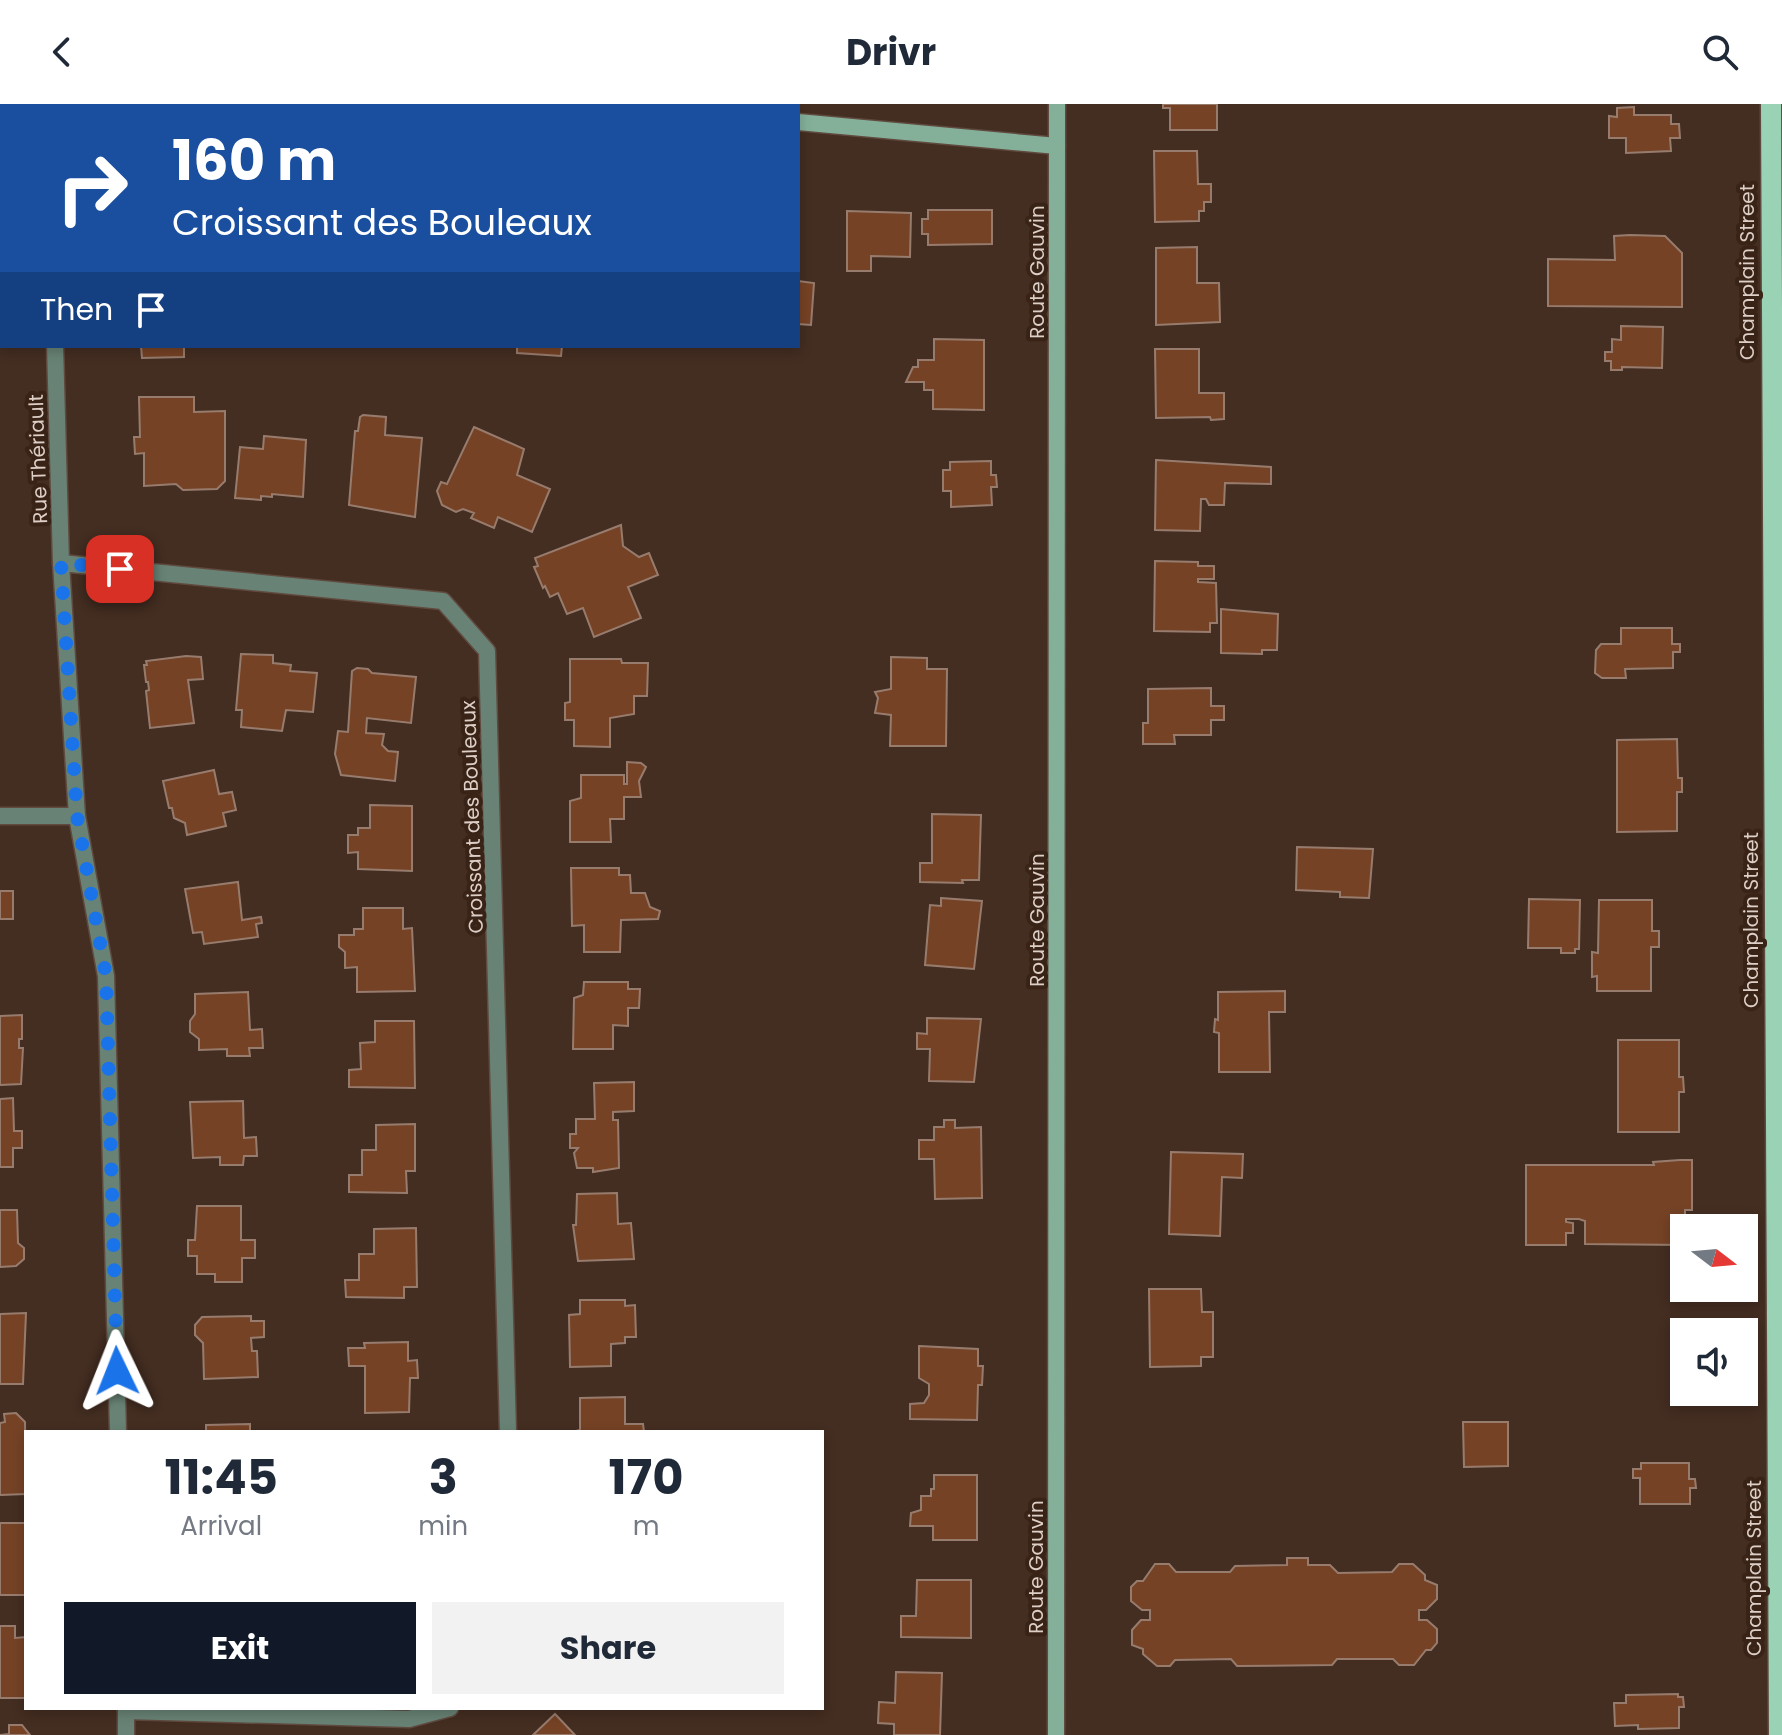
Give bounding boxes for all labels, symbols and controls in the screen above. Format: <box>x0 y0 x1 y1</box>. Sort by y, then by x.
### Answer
text: Drivr <box>846 27 936 78</box>
icon: back <box>40 30 84 74</box>
icon: search <box>1698 30 1742 74</box>
text: 160 m <box>172 121 336 200</box>
icon: right <box>40 136 144 240</box>
street label: Champlain Street <box>1733 184 1761 360</box>
text: Croissant des Bouleaux <box>172 197 592 248</box>
street label: Route Gauvin <box>1023 205 1051 339</box>
text: Then <box>40 288 113 331</box>
icon: arrive <box>129 288 173 332</box>
street label: Rue Thériault <box>22 394 54 524</box>
pin <box>86 535 154 603</box>
icon: arrive <box>98 547 142 591</box>
street label: Croissant des Bouleaux <box>454 700 490 934</box>
street label: Champlain Street <box>1737 832 1765 1008</box>
street label: Route Gauvin <box>1023 853 1051 987</box>
north arrow <box>1670 1214 1758 1302</box>
map controls <box>1670 1214 1758 1406</box>
button: sound <box>1670 1318 1758 1406</box>
position arrow <box>75 1329 159 1413</box>
text: 11:45 <box>164 1444 278 1511</box>
text: 3 <box>429 1444 458 1511</box>
text: 170 <box>609 1444 684 1511</box>
street label: Champlain Street <box>1740 1480 1768 1656</box>
street label: Route Gauvin <box>1022 1500 1050 1634</box>
text: Arrival <box>180 1508 262 1544</box>
text: min <box>418 1508 468 1544</box>
text: m <box>633 1508 659 1544</box>
button: Exit <box>64 1602 416 1694</box>
button: Share <box>432 1602 784 1694</box>

